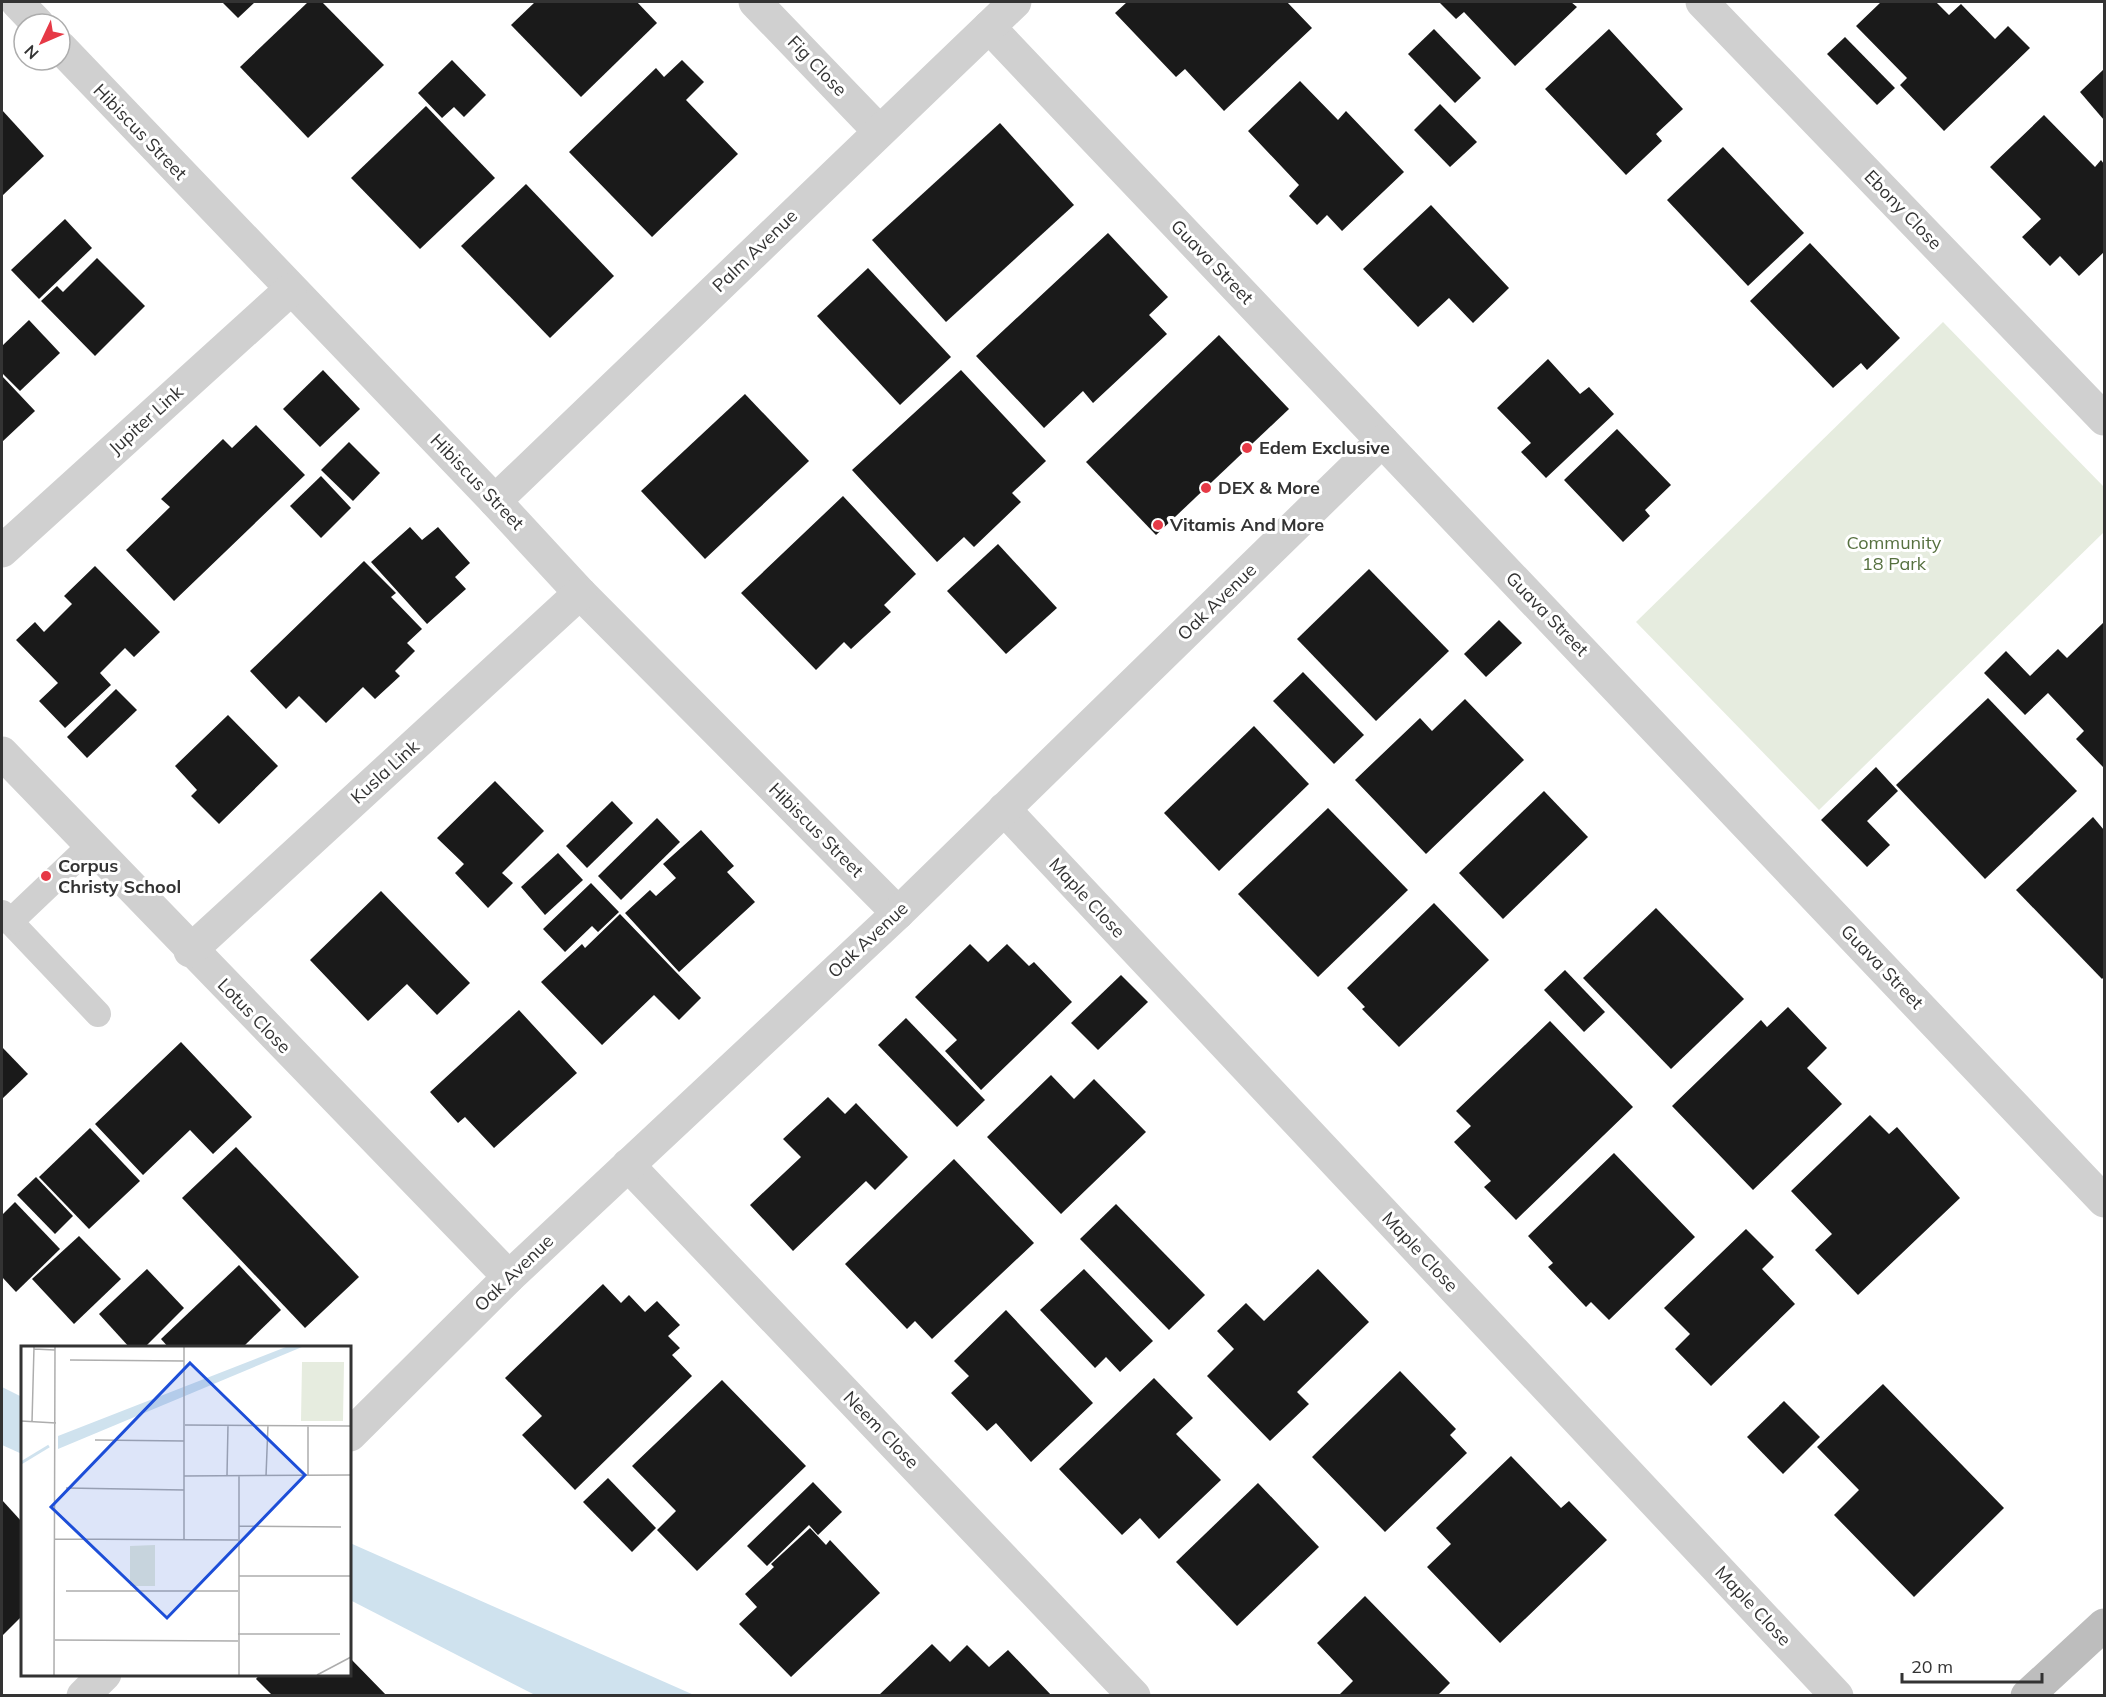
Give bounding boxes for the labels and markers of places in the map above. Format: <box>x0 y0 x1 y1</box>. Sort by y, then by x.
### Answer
place label: Edem Exclusive <box>1259 436 1390 459</box>
marker: Edem Exclusive <box>1240 441 1254 455</box>
place label: DEX & More <box>1218 476 1320 499</box>
marker: DEX & More <box>1199 481 1213 495</box>
place label: Vitamis And More <box>1169 513 1324 536</box>
marker: Vitamis And More <box>1151 518 1165 532</box>
place label: Corpus Christy School <box>58 854 181 898</box>
marker: Corpus Christy School <box>39 869 53 883</box>

